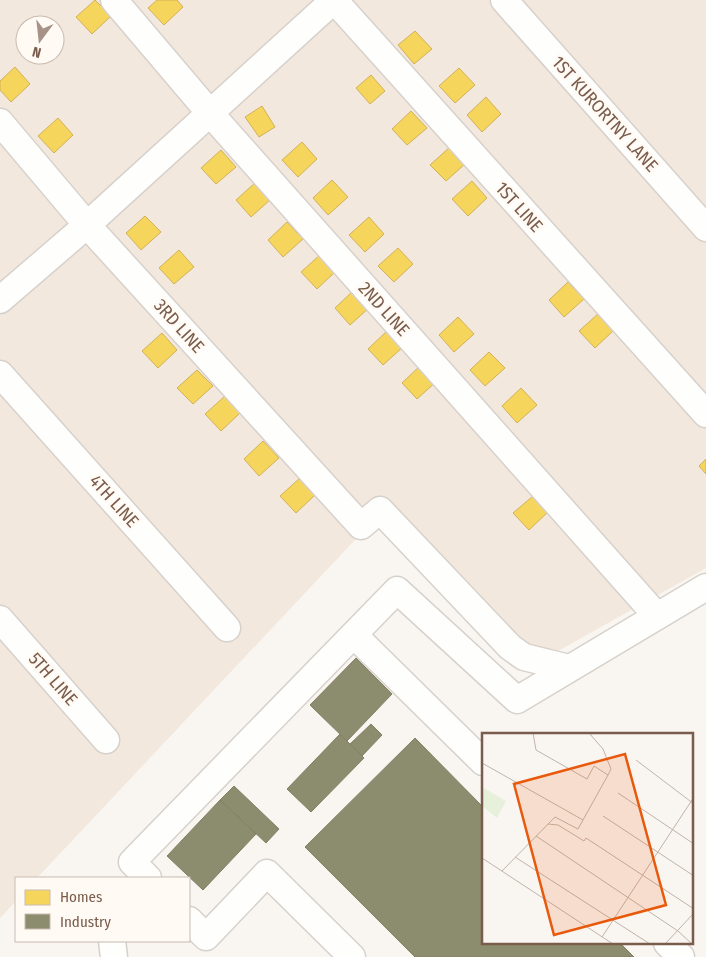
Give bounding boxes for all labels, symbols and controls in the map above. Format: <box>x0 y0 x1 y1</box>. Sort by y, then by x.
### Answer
north arrow <box>15 15 65 65</box>
text: N <box>31 43 43 61</box>
street label: 1ST KURORTNY LANE <box>547 52 663 176</box>
street label: 1ST LINE <box>491 177 547 237</box>
street label: 2ND LINE <box>354 277 414 341</box>
street label: 3RD LINE <box>149 295 209 357</box>
street label: 4TH LINE <box>85 470 143 532</box>
street label: 5TH LINE <box>24 648 82 710</box>
inset map <box>482 733 694 944</box>
legend <box>15 877 190 942</box>
text: Homes <box>60 888 102 906</box>
text: Industry <box>60 913 111 931</box>

